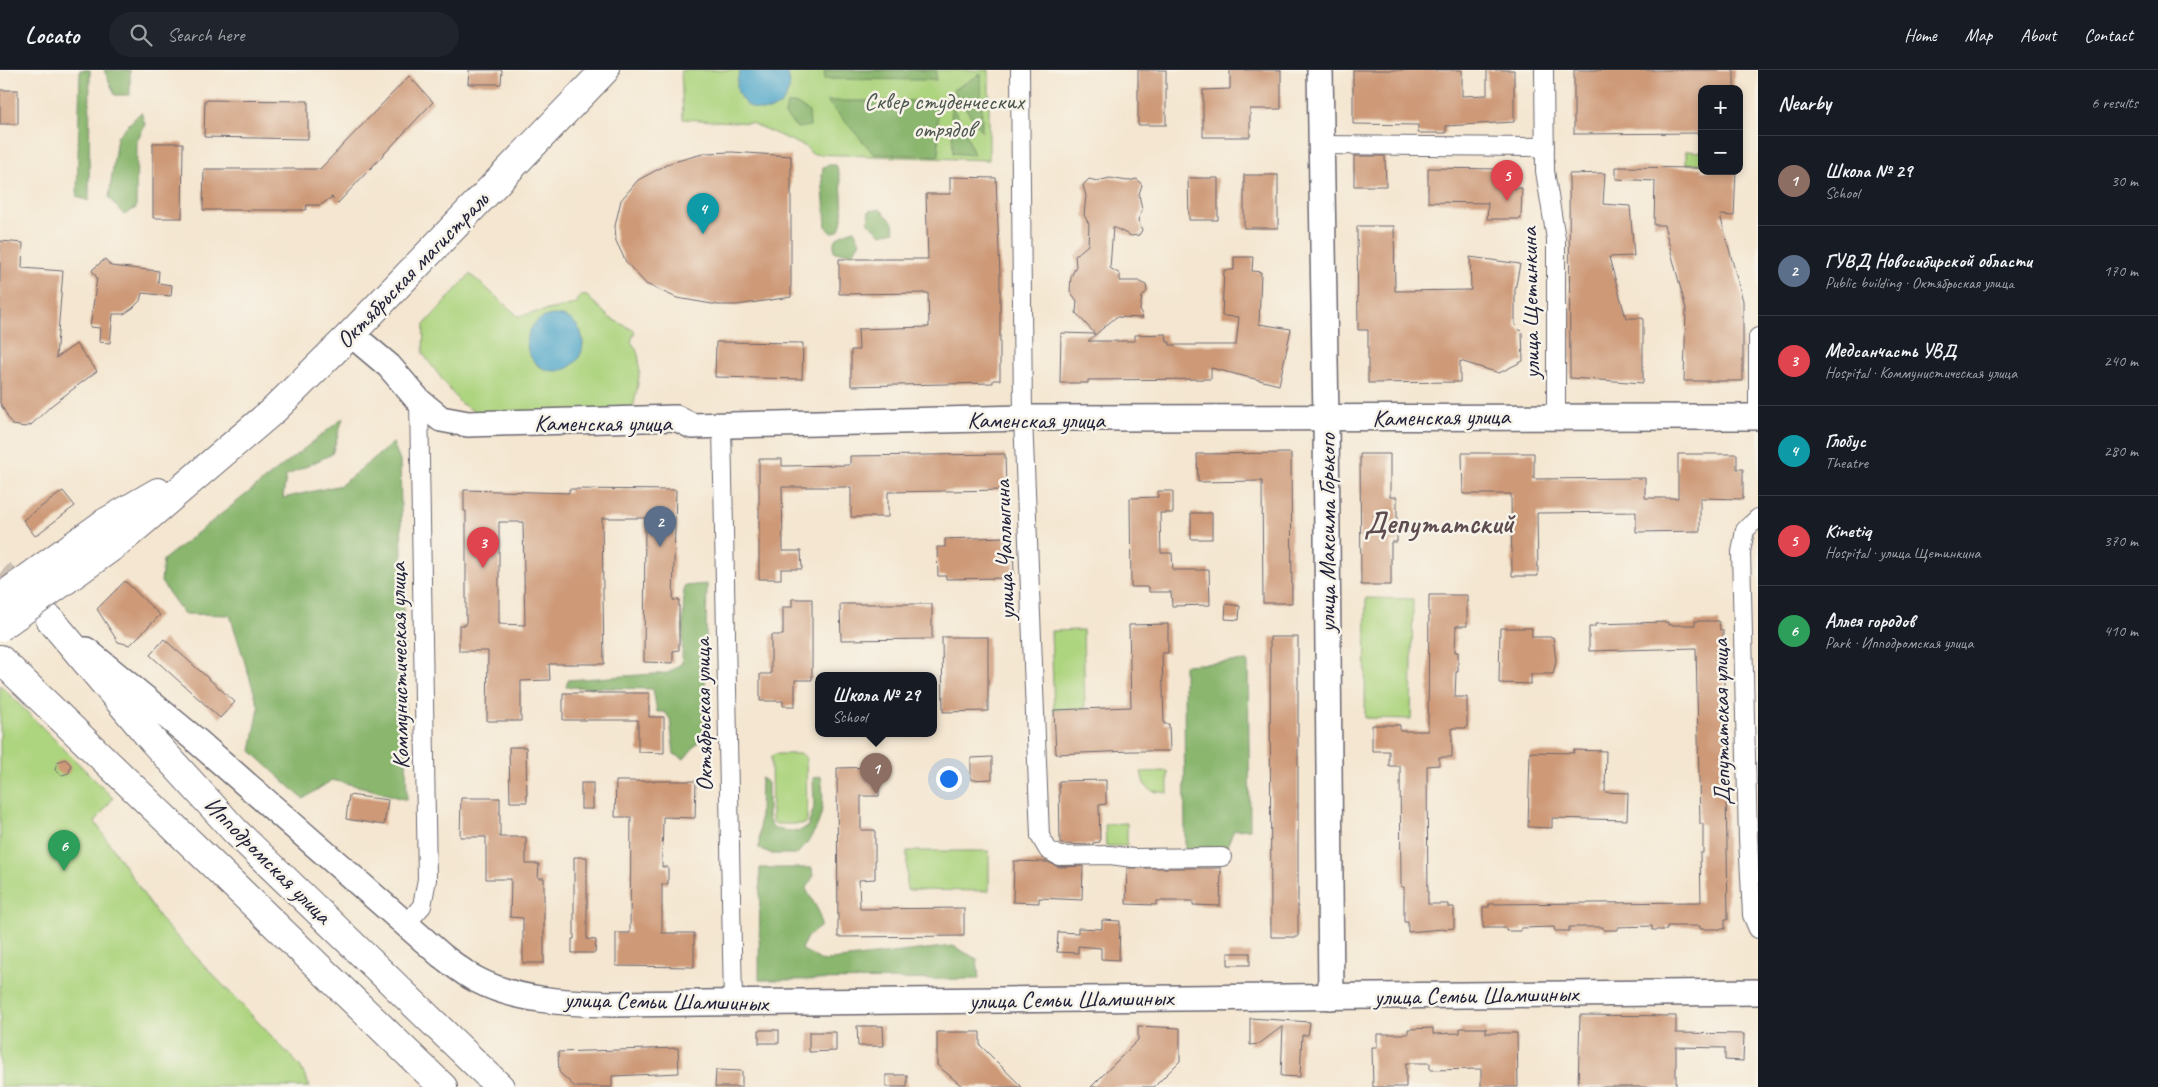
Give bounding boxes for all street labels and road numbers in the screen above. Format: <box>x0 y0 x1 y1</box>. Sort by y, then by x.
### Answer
street label: Октябрьская магистраль <box>329 184 496 355</box>
street label: улица Щетинкина <box>1514 225 1546 381</box>
street label: Каменская улица <box>1372 401 1512 433</box>
street label: Каменская улица <box>967 405 1106 435</box>
street label: Каменская улица <box>534 408 673 438</box>
street label: улица Максима Горького <box>1312 432 1342 634</box>
street label: улица Чаплыгина <box>987 478 1022 622</box>
street label: Коммунистическая улица <box>382 561 416 770</box>
street label: Октябрьская улица <box>687 636 719 792</box>
street label: Депутатская улица <box>1705 637 1737 805</box>
street label: Ипподромская улица <box>198 790 339 931</box>
street label: улица Семьи Шамшиных <box>1372 978 1580 1012</box>
street label: улица Семьи Шамшиных <box>967 982 1175 1016</box>
street label: улица Семьи Шамшиных <box>562 984 770 1018</box>

